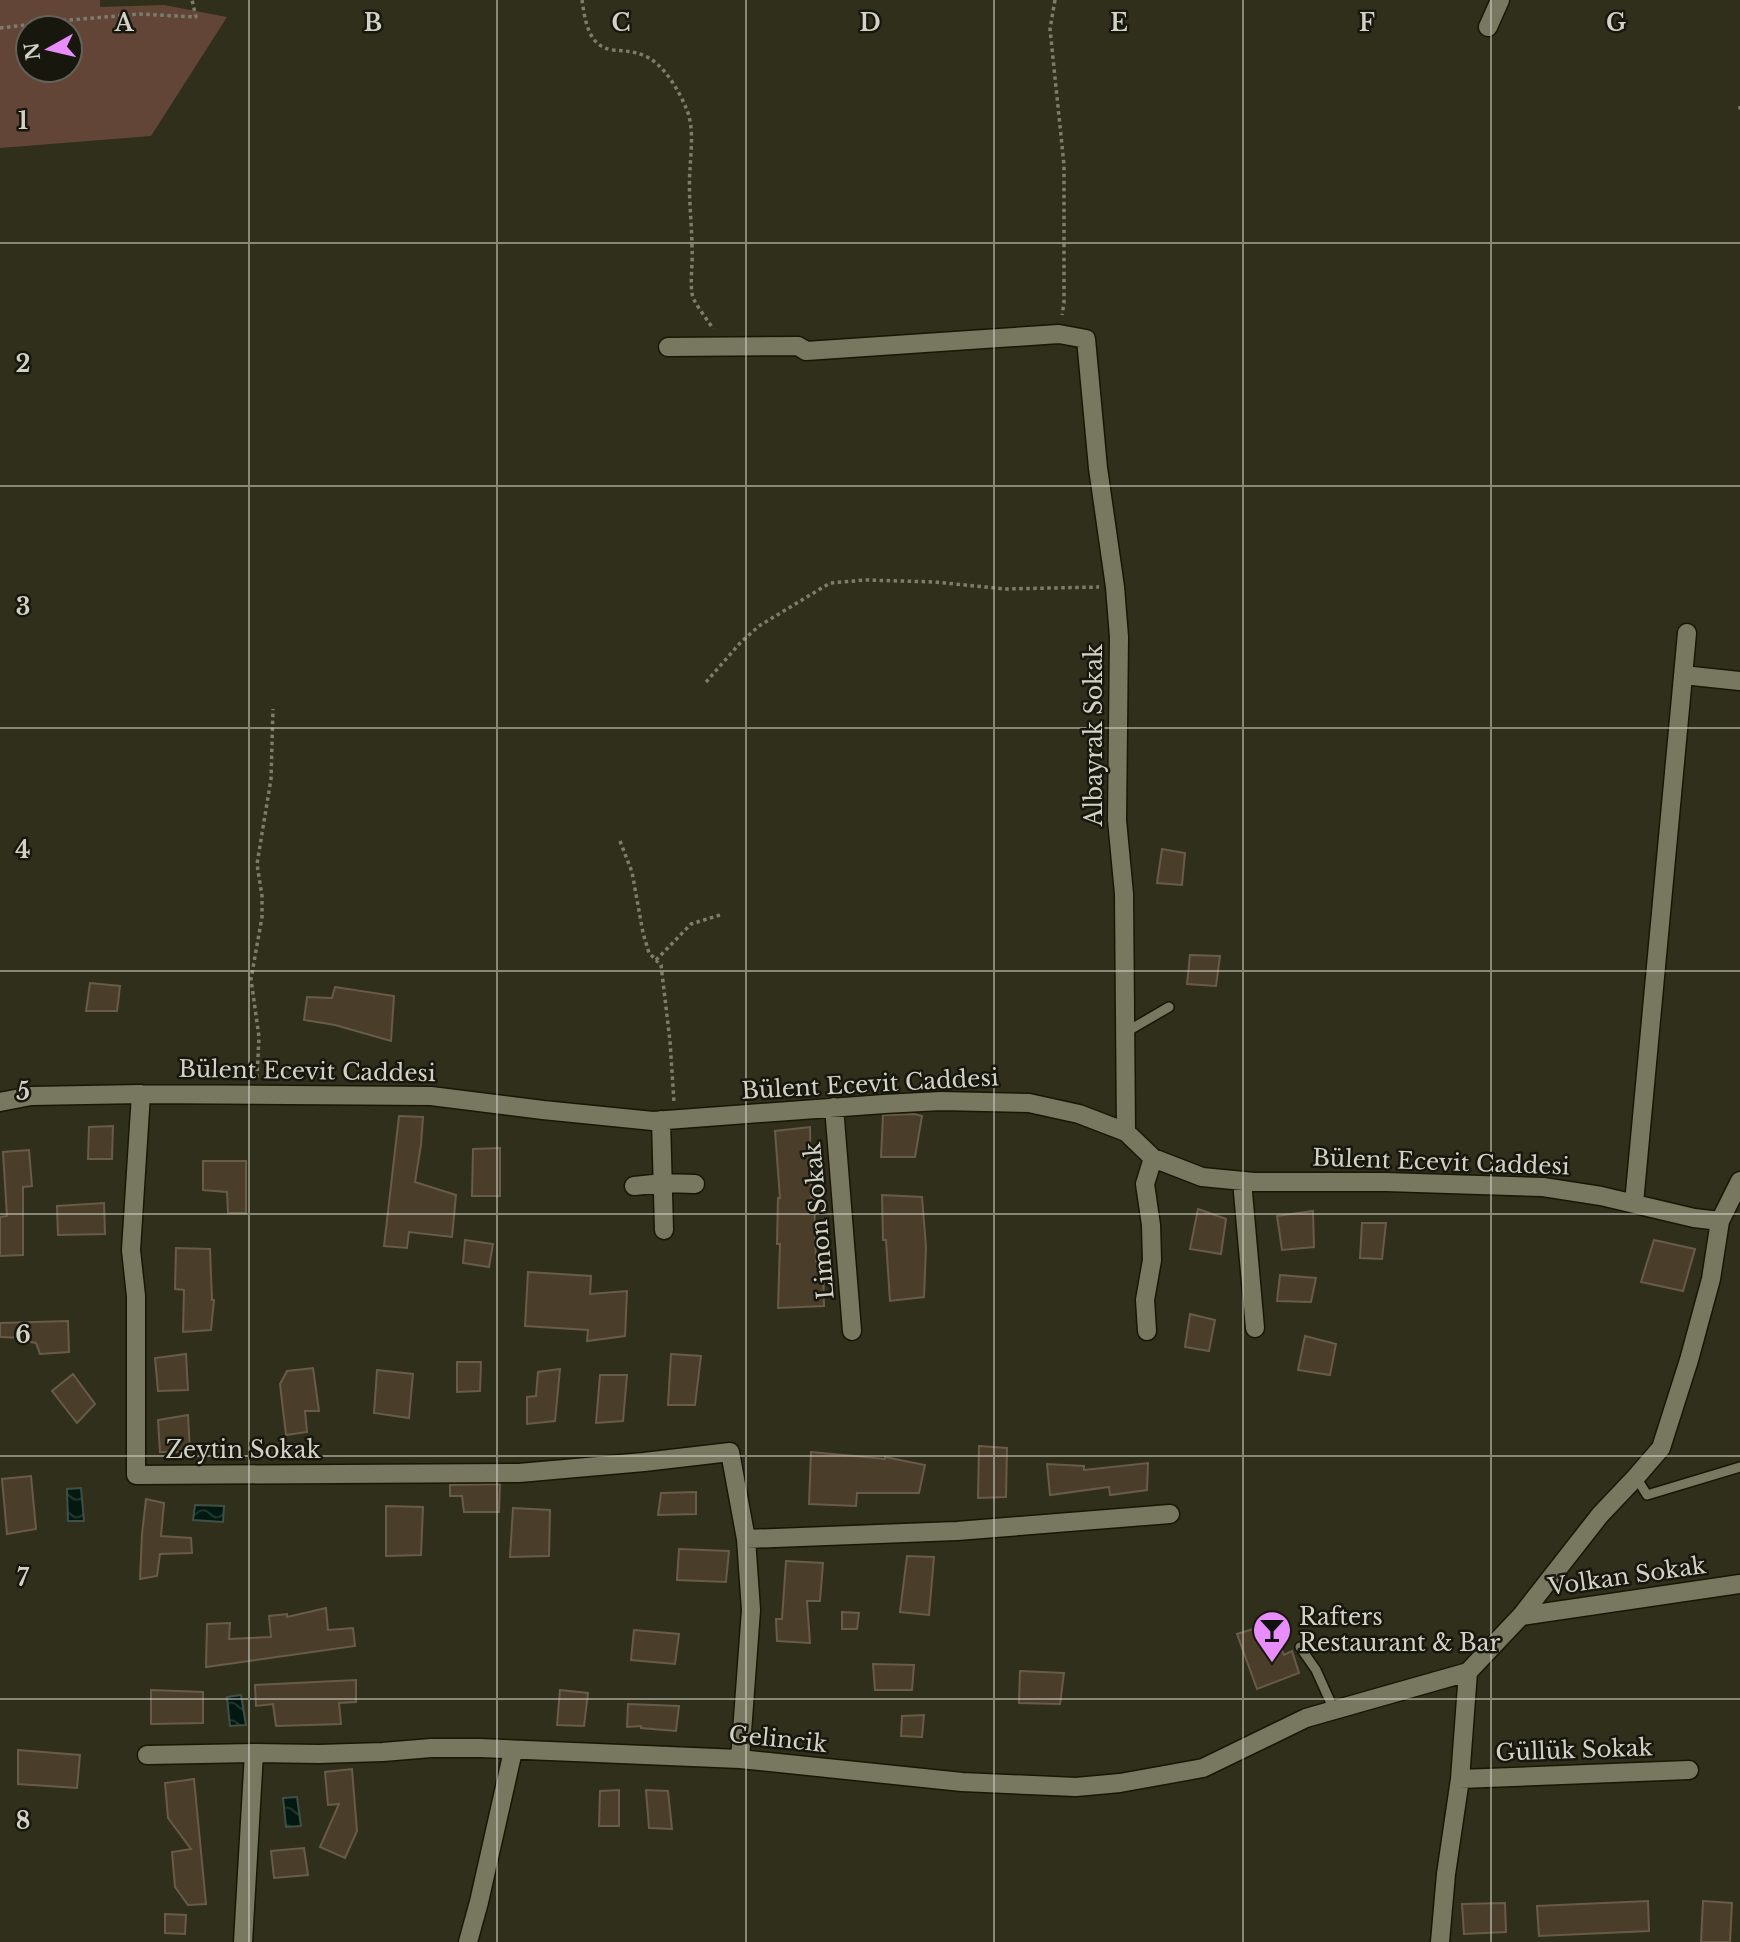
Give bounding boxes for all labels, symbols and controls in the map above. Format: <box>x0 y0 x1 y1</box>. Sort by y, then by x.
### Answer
text: A <box>114 9 135 37</box>
text: B <box>364 9 382 37</box>
text: C <box>612 9 630 37</box>
text: D <box>859 9 881 37</box>
text: E <box>1110 9 1128 37</box>
text: F <box>1359 9 1375 37</box>
text: G <box>1606 9 1626 37</box>
north arrow <box>14 14 84 84</box>
text: N <box>20 41 45 62</box>
text: 1 <box>18 107 28 135</box>
text: 2 <box>16 350 30 378</box>
text: 3 <box>16 593 30 621</box>
street label: Albayrak Sokak <box>1080 643 1108 827</box>
text: 4 <box>15 836 31 864</box>
street label: Bülent Ecevit Caddesi <box>178 1055 436 1087</box>
street label: Bülent Ecevit Caddesi <box>741 1063 999 1105</box>
text: 5 <box>16 1078 30 1106</box>
street label: Limon Sokak <box>798 1140 840 1301</box>
street label: Bülent Ecevit Caddesi <box>1312 1144 1570 1180</box>
text: 6 <box>15 1321 31 1349</box>
street label: Zeytin Sokak <box>165 1436 321 1464</box>
street label: Volkan Sokak <box>1545 1551 1708 1601</box>
text: 7 <box>17 1564 30 1592</box>
place label: Rafters Restaurant & Bar <box>1299 1603 1500 1657</box>
bar icon: Rafters Restaurant & Bar <box>1251 1609 1293 1664</box>
street label: Gelincik <box>727 1720 829 1758</box>
street label: Güllük Sokak <box>1495 1733 1654 1767</box>
text: 8 <box>16 1807 30 1835</box>

